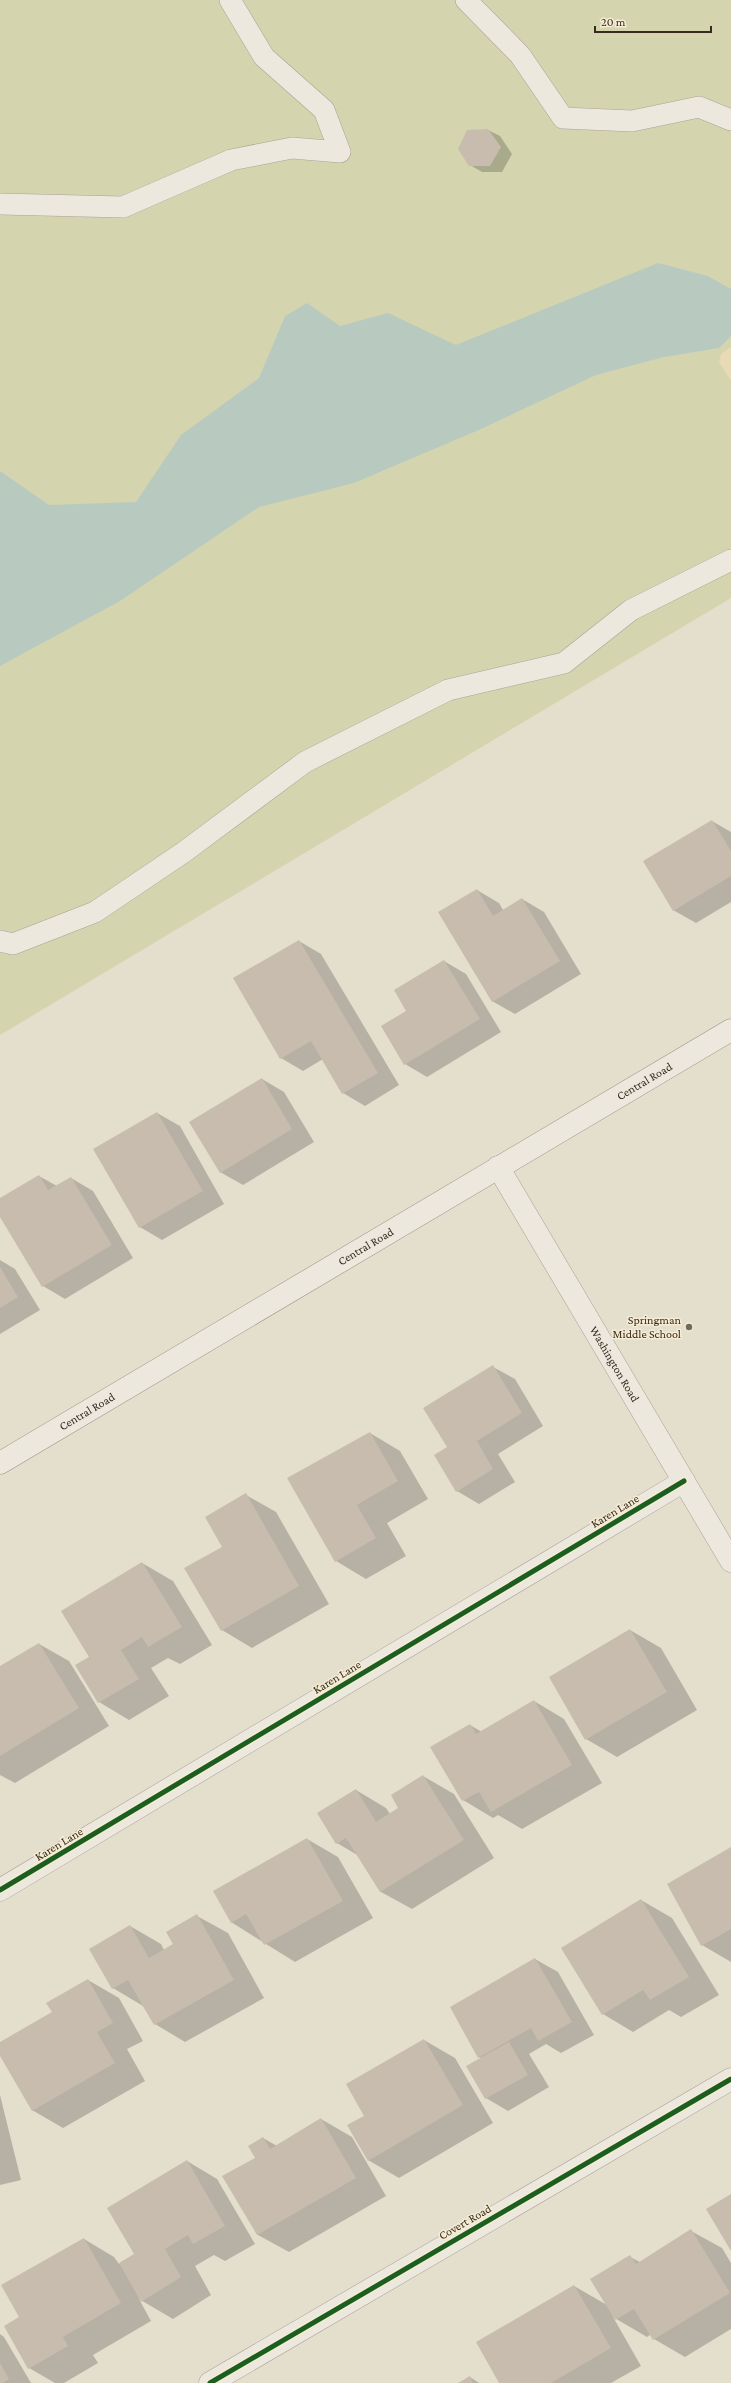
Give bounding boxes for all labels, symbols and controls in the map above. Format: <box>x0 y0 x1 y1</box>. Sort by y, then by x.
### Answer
scale bar <box>595 8 711 34</box>
text: 20 m <box>601 15 626 29</box>
street label: Central Road <box>614 1059 675 1103</box>
street label: Central Road <box>335 1224 397 1268</box>
place label: Springman Middle School <box>613 1313 682 1341</box>
marker: Springman Middle School <box>684 1322 694 1332</box>
street label: Washington Road <box>587 1324 643 1405</box>
street label: Central Road <box>57 1389 118 1433</box>
street label: Karen Lane <box>588 1491 642 1531</box>
street label: Karen Lane <box>310 1657 364 1697</box>
street label: Karen Lane <box>32 1824 86 1864</box>
street label: Covert Road <box>436 2201 494 2243</box>

